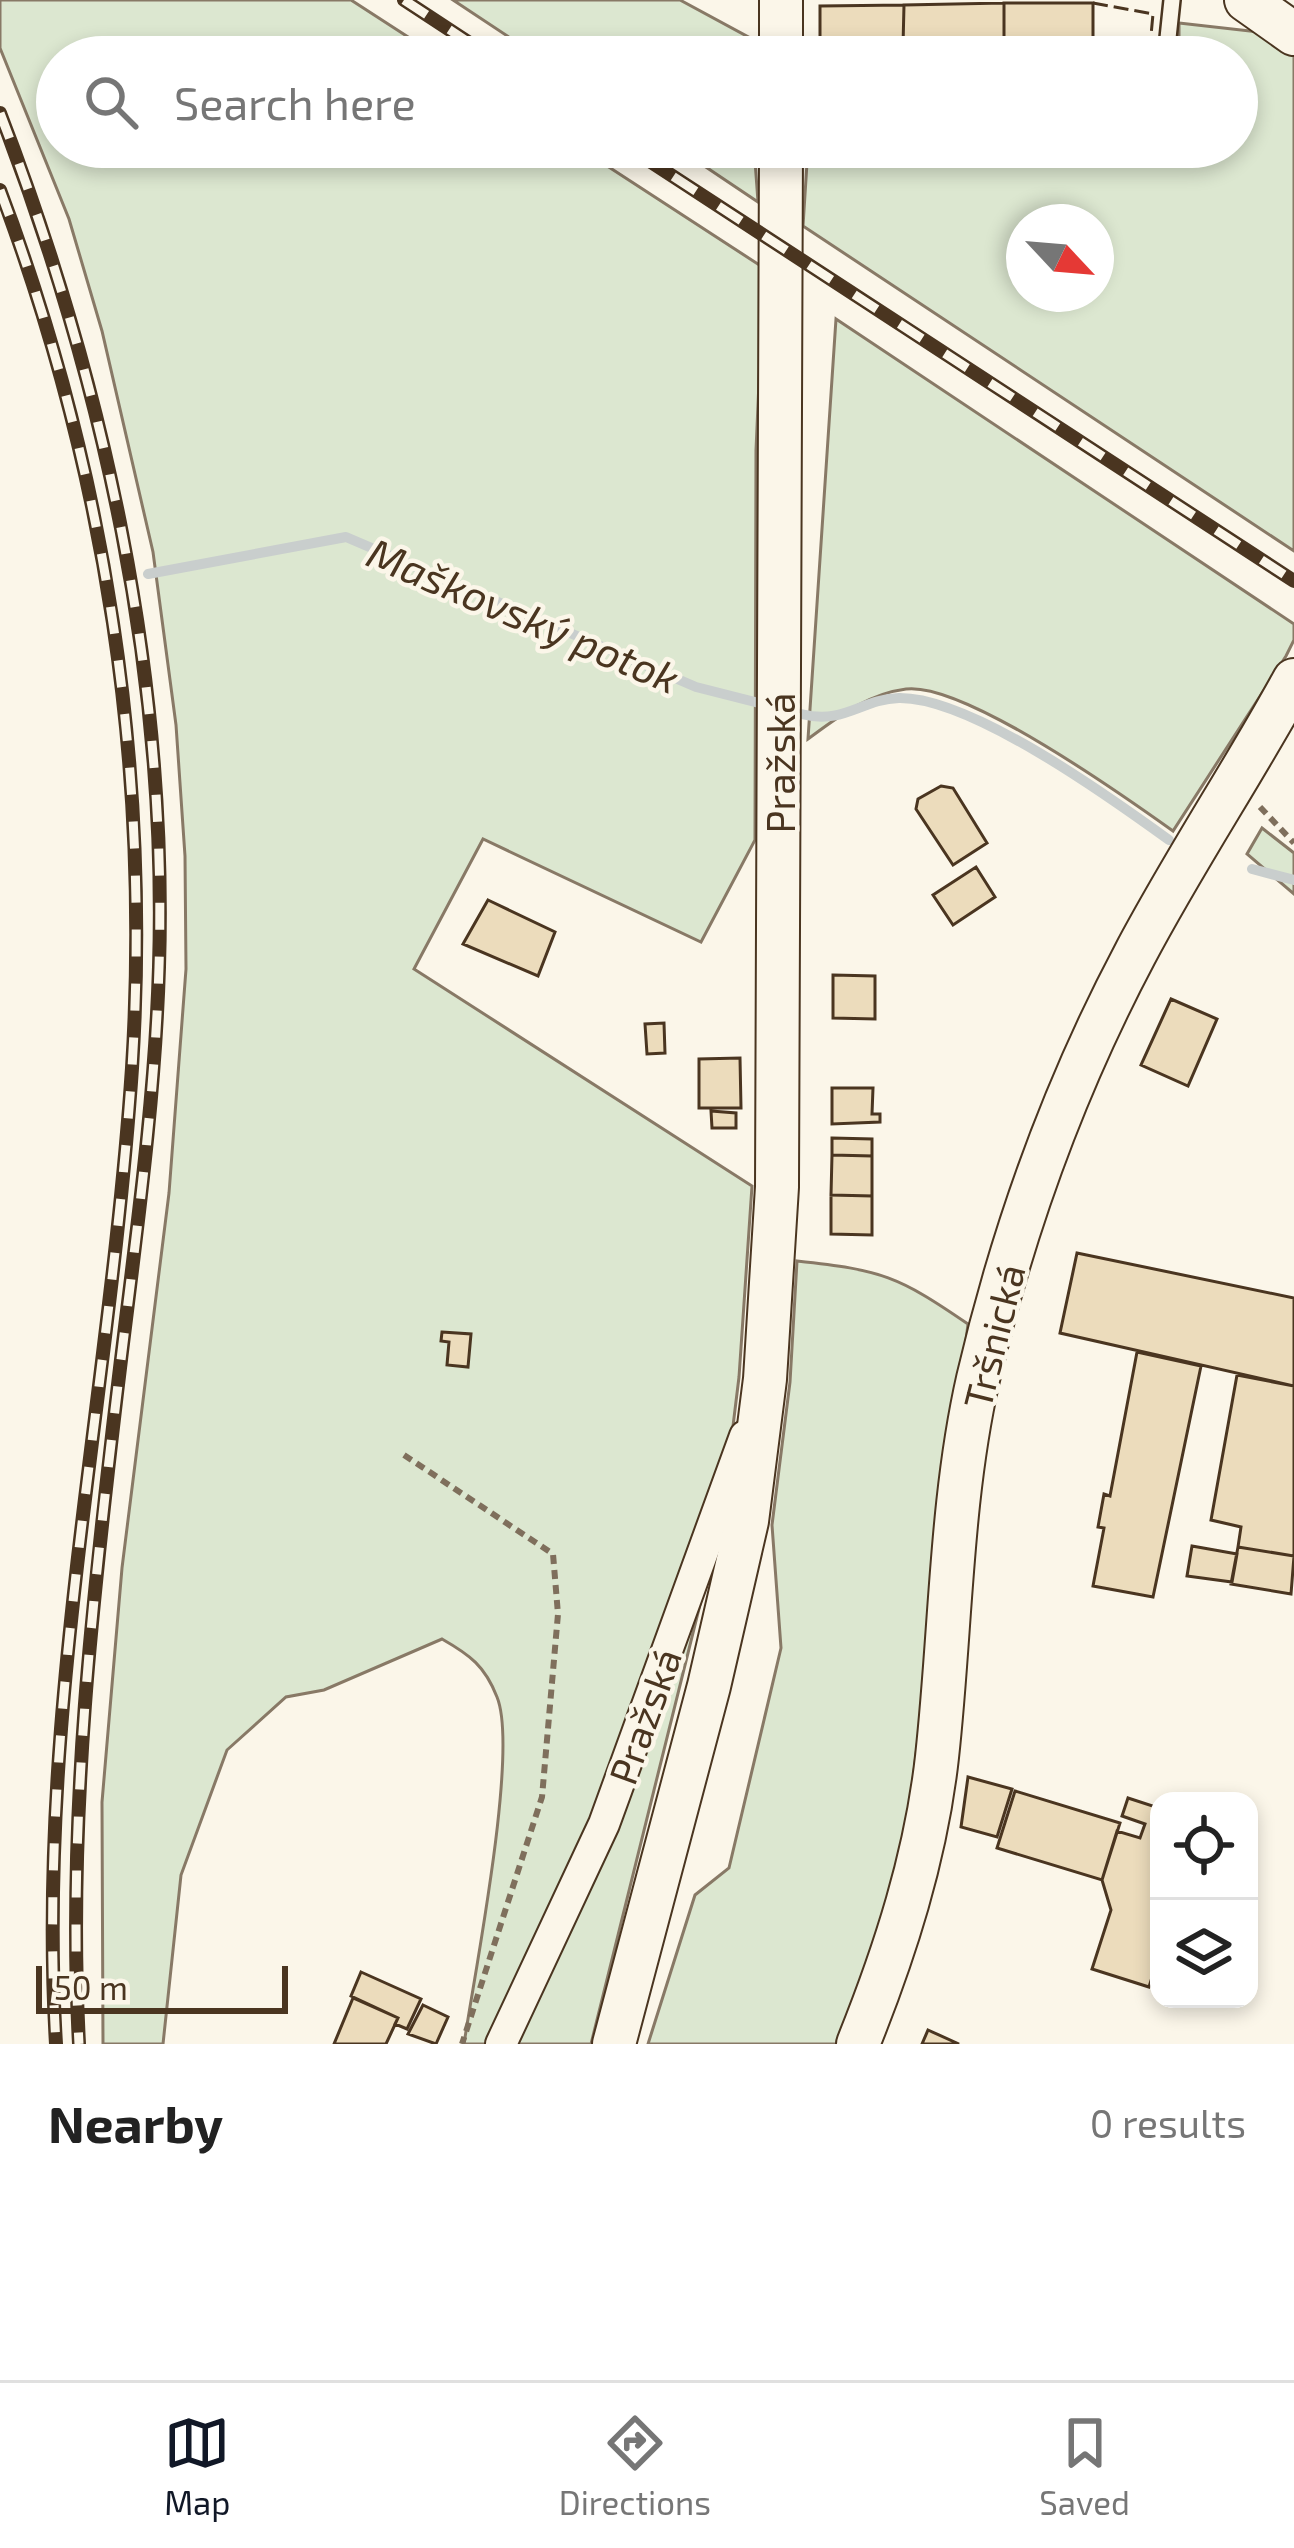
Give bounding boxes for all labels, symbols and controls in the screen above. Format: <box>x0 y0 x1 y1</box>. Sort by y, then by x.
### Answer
search box <box>36 36 1258 168</box>
icon: search <box>78 69 144 135</box>
text: Search here <box>174 75 416 129</box>
north arrow <box>1006 204 1114 312</box>
water label: Maškovský potok <box>360 526 687 703</box>
street label: Pražská <box>756 692 803 834</box>
street label: Tršnická <box>952 1259 1034 1413</box>
street label: Pražská <box>598 1642 690 1790</box>
map controls <box>1150 1792 1258 2008</box>
button: locate <box>1150 1792 1258 1900</box>
button: layers <box>1150 1900 1258 2008</box>
scale bar <box>36 1960 288 2013</box>
text: 50 m <box>54 1967 128 2007</box>
text: Nearby <box>48 2092 223 2153</box>
text: 0 results <box>1090 2099 1246 2146</box>
tab: Map <box>164 2410 230 2522</box>
tab: Directions <box>559 2410 711 2522</box>
tab: Saved <box>1039 2410 1130 2522</box>

